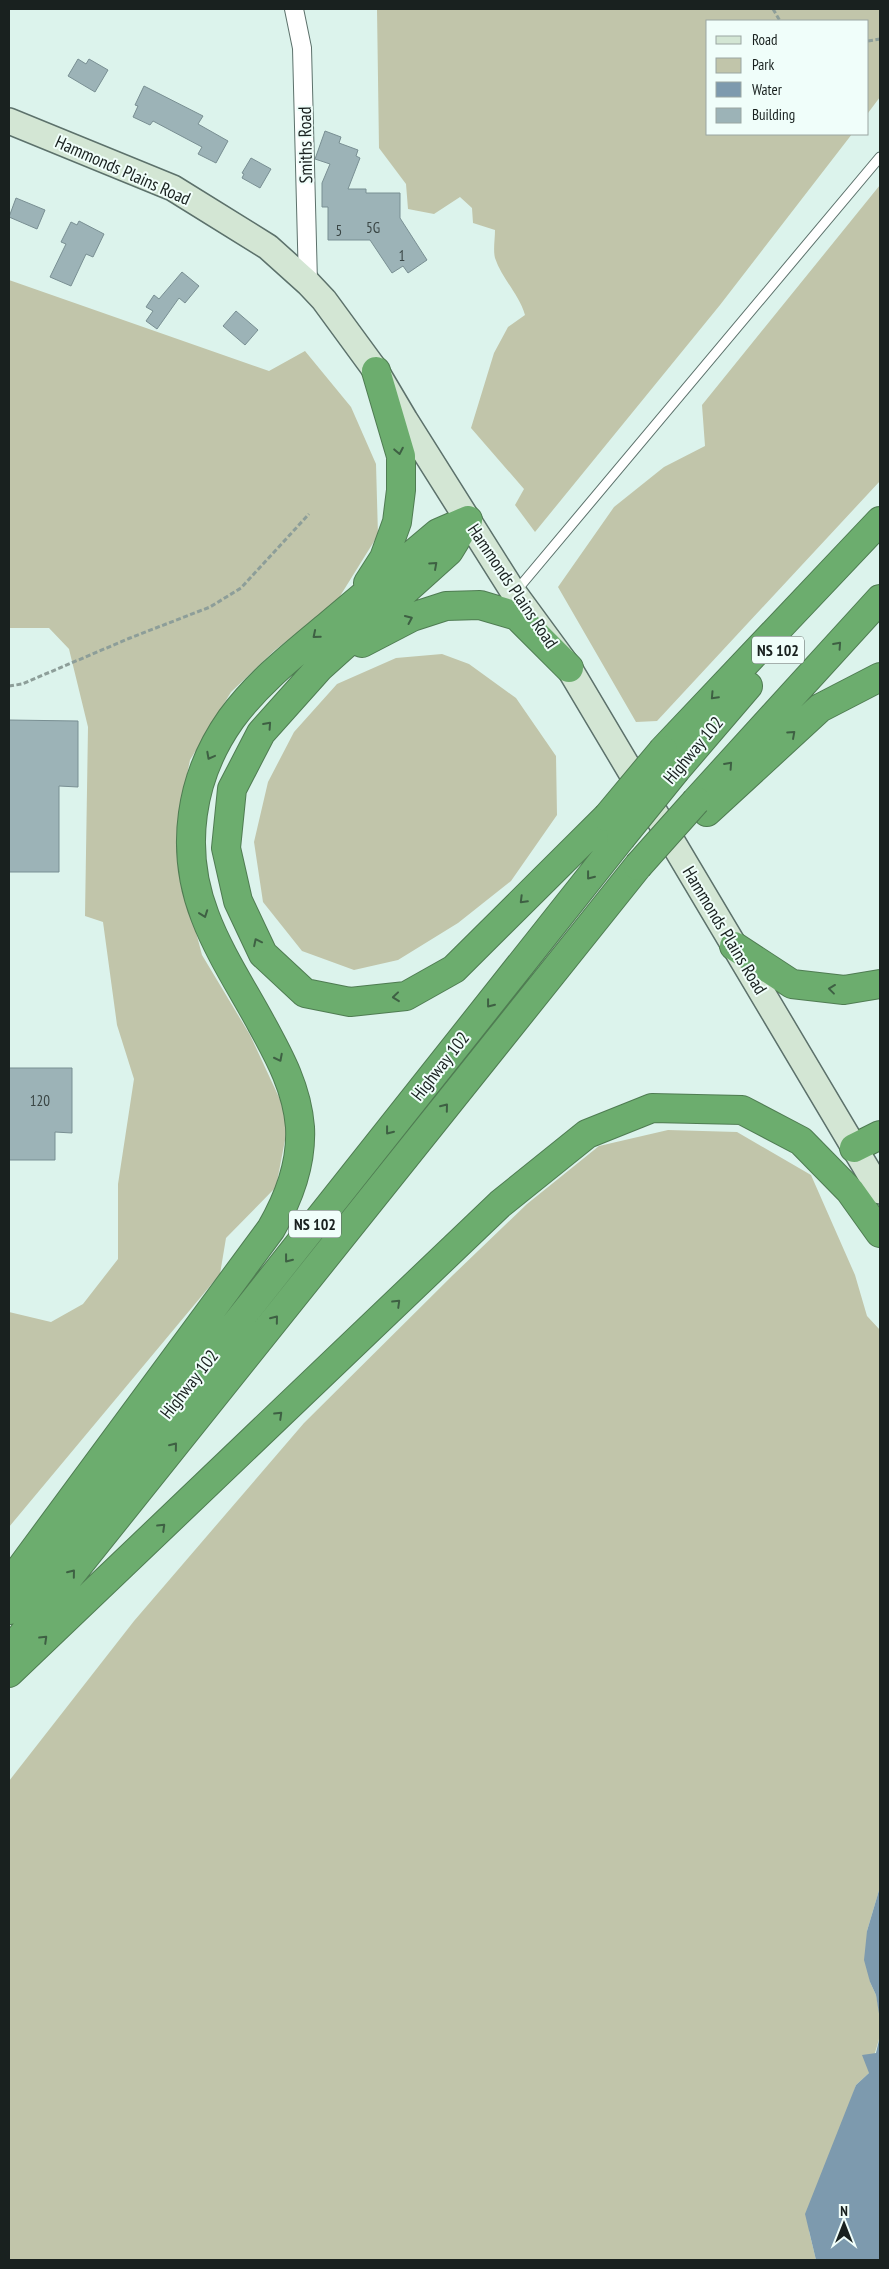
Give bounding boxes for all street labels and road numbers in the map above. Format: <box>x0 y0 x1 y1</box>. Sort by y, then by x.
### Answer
street label: Smiths Road <box>293 106 317 184</box>
street label: Hammonds Plains Road <box>52 130 194 210</box>
street label: Hammonds Plains Road <box>463 519 563 653</box>
road number: NS 102 <box>752 636 804 664</box>
street label: Highway 102 <box>658 711 728 789</box>
street label: Hammonds Plains Road <box>678 862 772 998</box>
street label: Highway 102 <box>406 1027 474 1105</box>
road number: NS 102 <box>289 1210 341 1238</box>
street label: Highway 102 <box>155 1345 223 1423</box>

